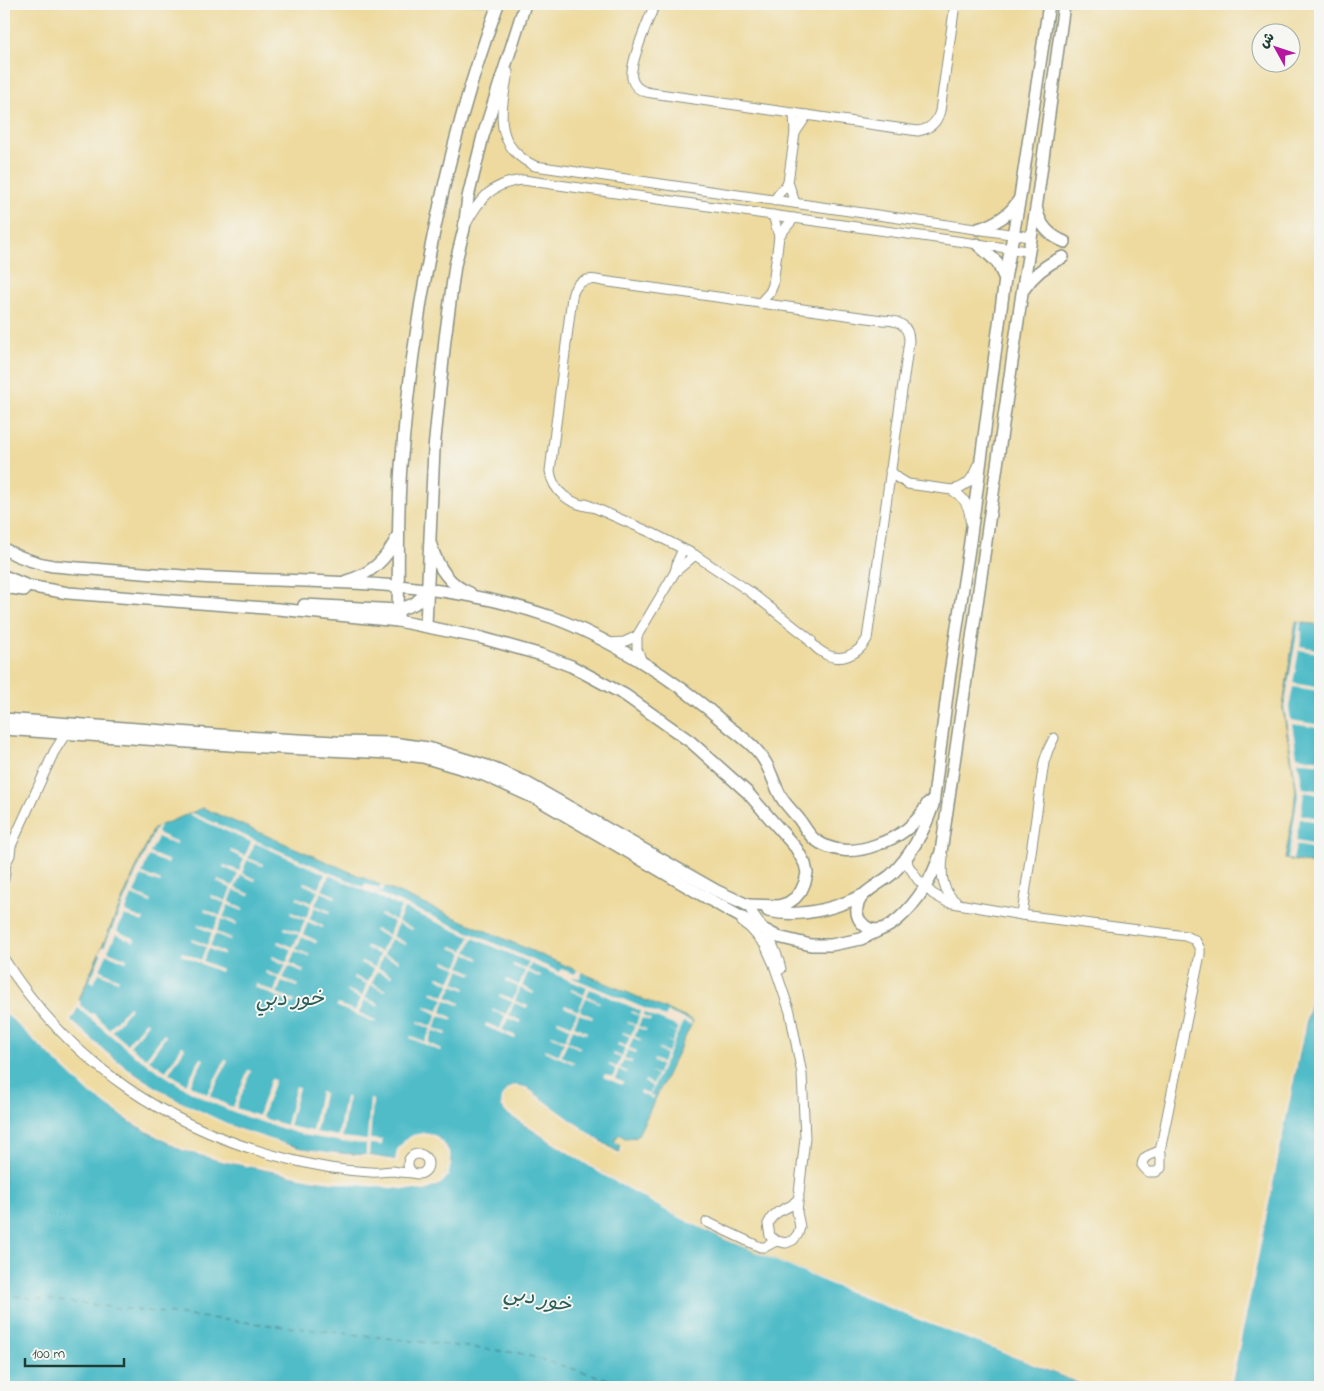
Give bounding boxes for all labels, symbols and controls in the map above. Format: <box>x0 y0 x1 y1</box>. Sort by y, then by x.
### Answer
north arrow <box>1252 22 1302 72</box>
text: ش <box>1254 28 1280 53</box>
water label: خور دبي <box>256 985 325 1016</box>
water label: خور دبي <box>501 1278 575 1323</box>
scale bar <box>25 1336 124 1368</box>
text: 100 m <box>32 1343 65 1365</box>

